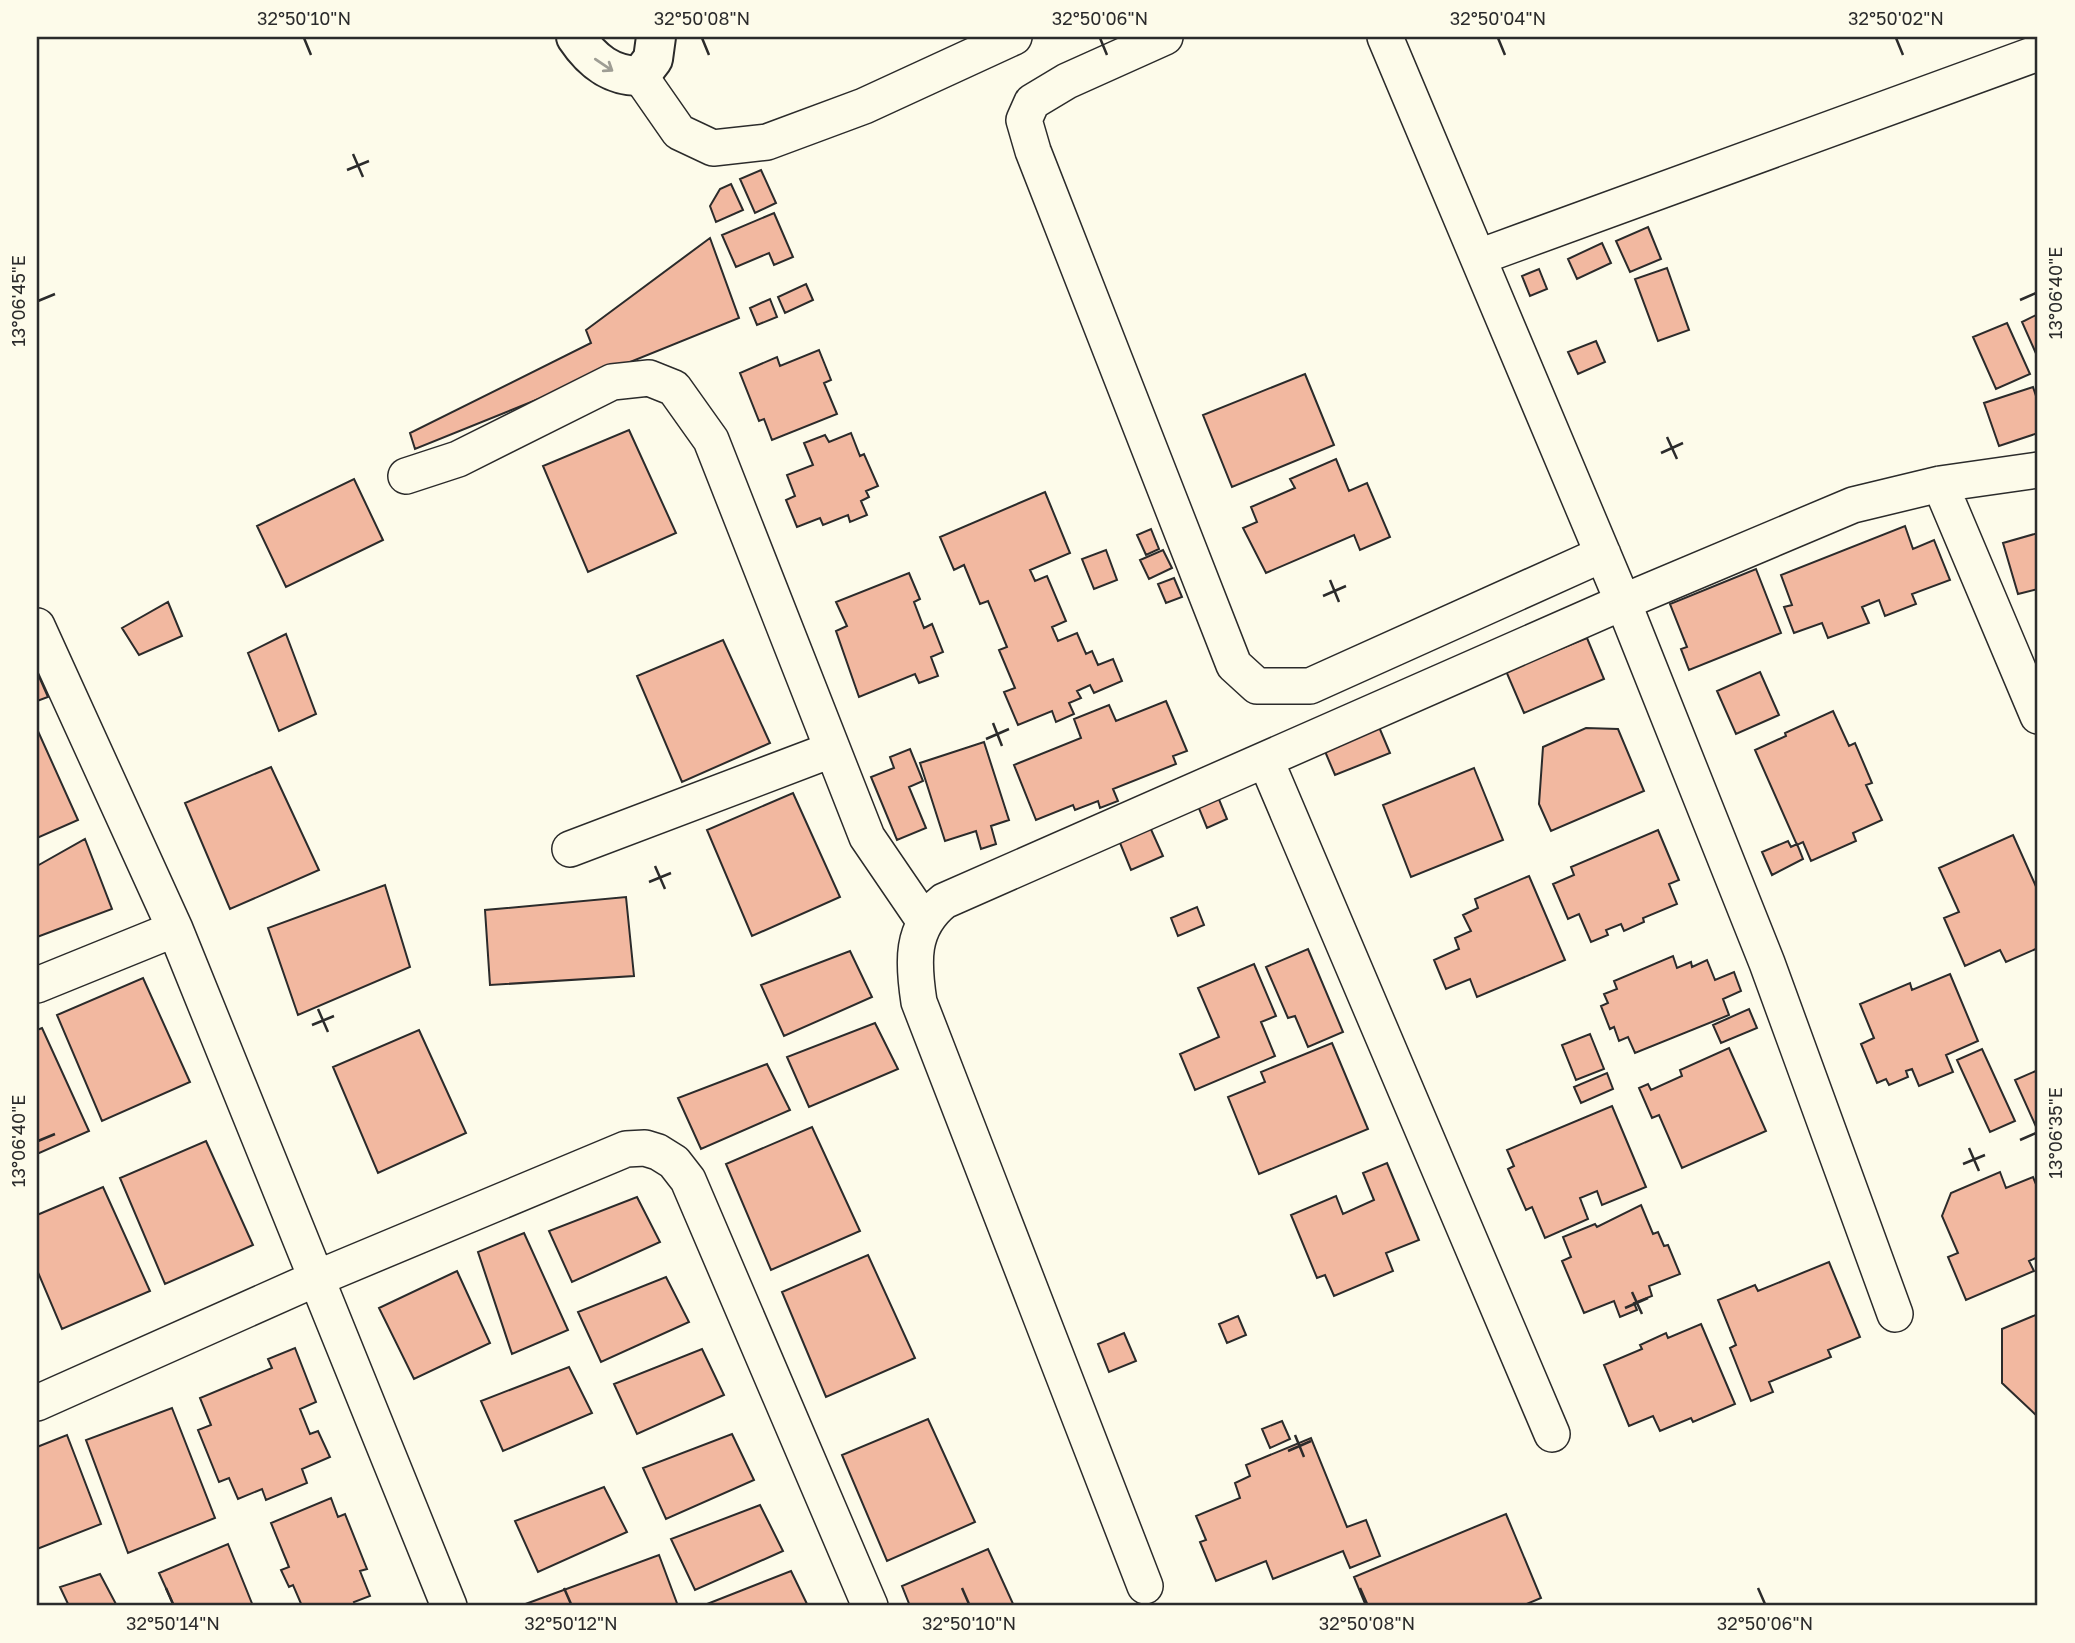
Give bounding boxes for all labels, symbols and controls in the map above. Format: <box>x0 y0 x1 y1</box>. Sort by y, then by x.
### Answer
text: 32°50'10"N <box>257 7 351 29</box>
text: 32°50'08"N <box>654 7 750 29</box>
text: 32°50'06"N <box>1052 7 1148 29</box>
text: 32°50'04"N <box>1450 7 1546 29</box>
text: 32°50'02"N <box>1848 7 1944 29</box>
one-way arrow <box>593 58 613 72</box>
text: 13°06'40"E <box>2044 247 2066 339</box>
text: 13°06'45"E <box>7 255 29 347</box>
text: 13°06'35"E <box>2044 1087 2066 1179</box>
text: 13°06'40"E <box>7 1095 29 1187</box>
text: 32°50'14"N <box>126 1612 220 1634</box>
text: 32°50'12"N <box>524 1612 618 1634</box>
text: 32°50'10"N <box>922 1612 1016 1634</box>
text: 32°50'08"N <box>1319 1612 1415 1634</box>
text: 32°50'06"N <box>1717 1612 1813 1634</box>

